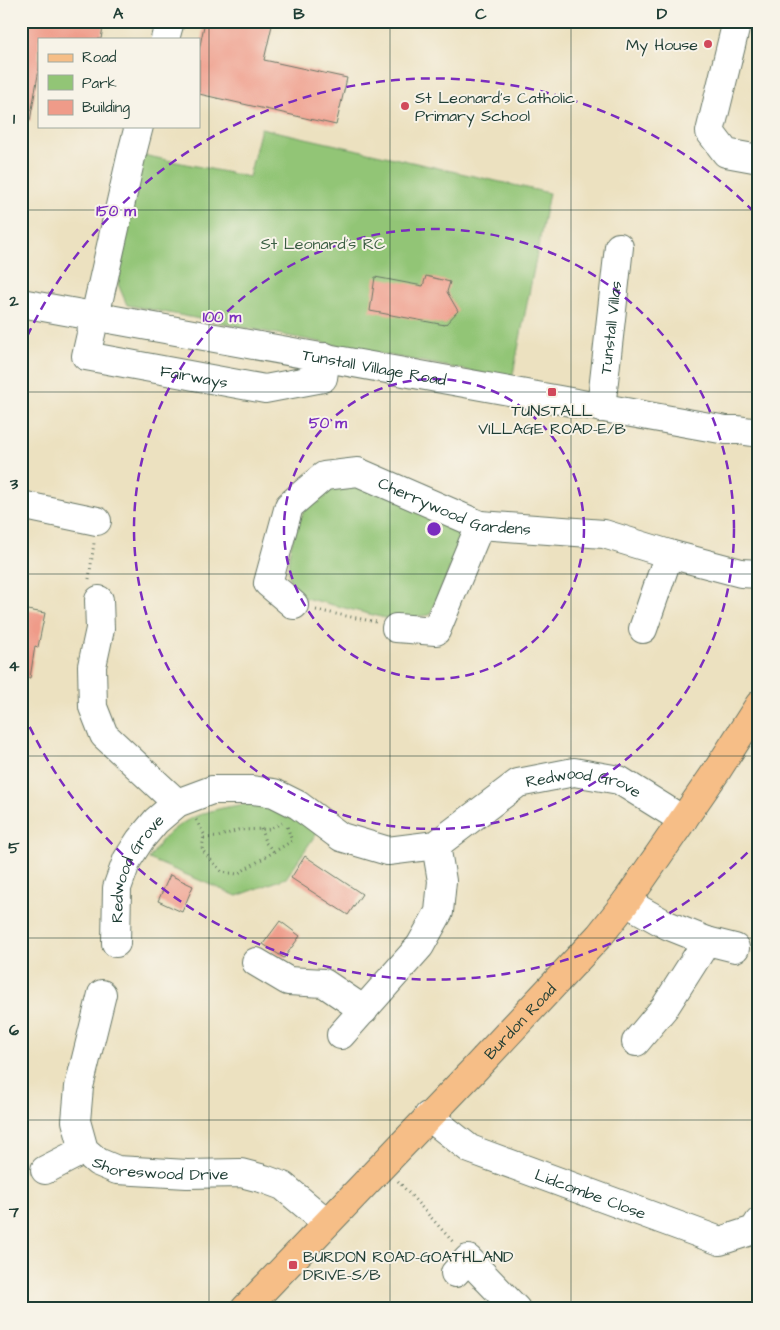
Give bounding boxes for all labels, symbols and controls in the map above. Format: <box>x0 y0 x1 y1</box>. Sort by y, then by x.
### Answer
text: A <box>113 3 124 25</box>
text: B <box>293 3 305 25</box>
text: C <box>475 3 487 25</box>
text: D <box>657 3 668 25</box>
place label: My House <box>626 34 698 57</box>
legend <box>38 38 200 128</box>
marker: My House <box>702 38 714 50</box>
text: Road <box>82 47 117 68</box>
text: Park <box>82 73 117 94</box>
place label: St Leonard's Catholic Primary School <box>415 87 575 128</box>
text: Building <box>82 97 130 119</box>
marker: St Leonard's Catholic Primary School <box>399 100 411 112</box>
text: 1 <box>13 108 16 130</box>
text: 150 m <box>96 201 136 222</box>
park label: St Leonard's RC <box>261 233 385 255</box>
street label: Tunstall Villas <box>595 280 627 375</box>
text: 2 <box>8 290 19 312</box>
text: 100 m <box>203 307 242 328</box>
street label: Tunstall Village Road <box>300 344 448 391</box>
street label: Fairways <box>158 360 230 394</box>
marker: TUNSTALL VILLAGE ROAD-E/B <box>546 386 558 398</box>
place label: TUNSTALL VILLAGE ROAD-E/B <box>478 400 626 440</box>
text: 50 m <box>309 413 347 434</box>
street label: Cherrywood Gardens <box>375 472 532 541</box>
text: 3 <box>9 473 19 495</box>
centre of rings <box>425 520 443 538</box>
text: 4 <box>9 655 20 677</box>
street label: Redwood Grove <box>524 762 646 803</box>
street label: Redwood Grove <box>106 809 169 923</box>
text: 5 <box>8 837 20 859</box>
street label: Burdon Road <box>479 979 561 1064</box>
text: 6 <box>9 1019 19 1041</box>
street label: Shoreswood Drive <box>89 1151 229 1186</box>
street label: Lidcombe Close <box>532 1164 649 1225</box>
text: 7 <box>8 1201 19 1223</box>
place label: BURDON ROAD-GOATHLAND DRIVE-S/B <box>303 1246 513 1286</box>
marker: BURDON ROAD-GOATHLAND DRIVE-S/B <box>287 1259 299 1271</box>

